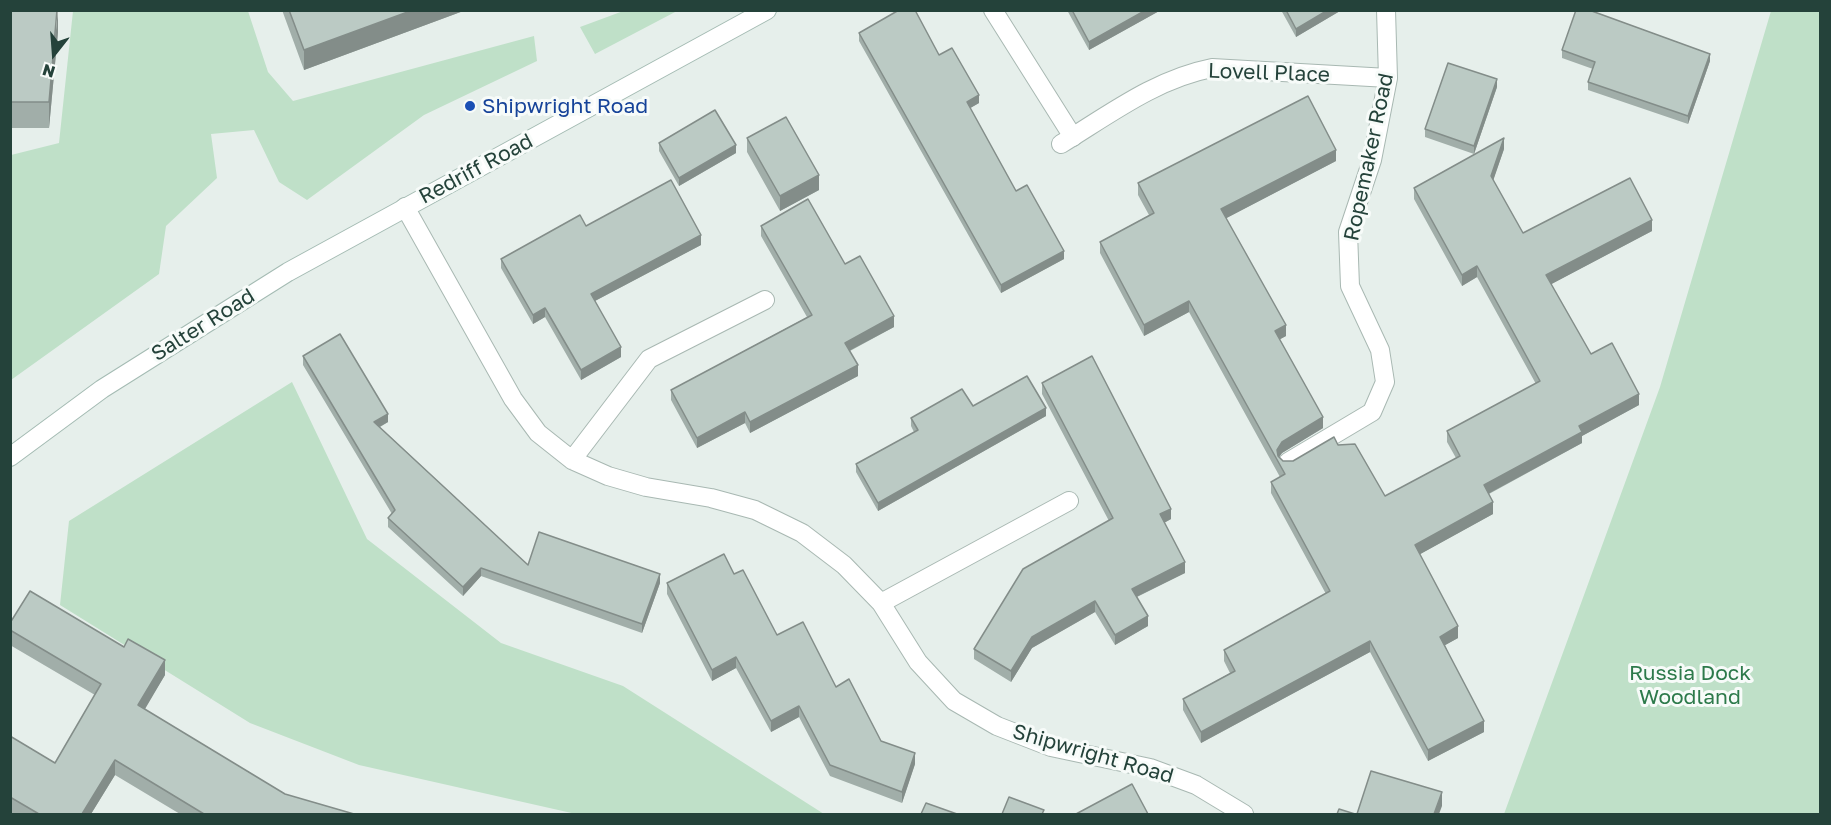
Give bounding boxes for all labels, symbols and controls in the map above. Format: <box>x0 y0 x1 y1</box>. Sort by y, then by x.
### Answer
north arrow <box>24 24 84 84</box>
street label: Lovell Place <box>1208 58 1330 88</box>
text: N <box>40 60 57 83</box>
street label: Ropemaker Road <box>1339 71 1399 243</box>
place label: Shipwright Road <box>482 93 648 119</box>
marker: Shipwright Road <box>463 99 477 113</box>
street label: Redriff Road <box>415 128 537 210</box>
street label: Salter Road <box>147 283 259 367</box>
park label: Russia Dock Woodland <box>1629 660 1751 710</box>
street label: Shipwright Road <box>1010 719 1176 789</box>

